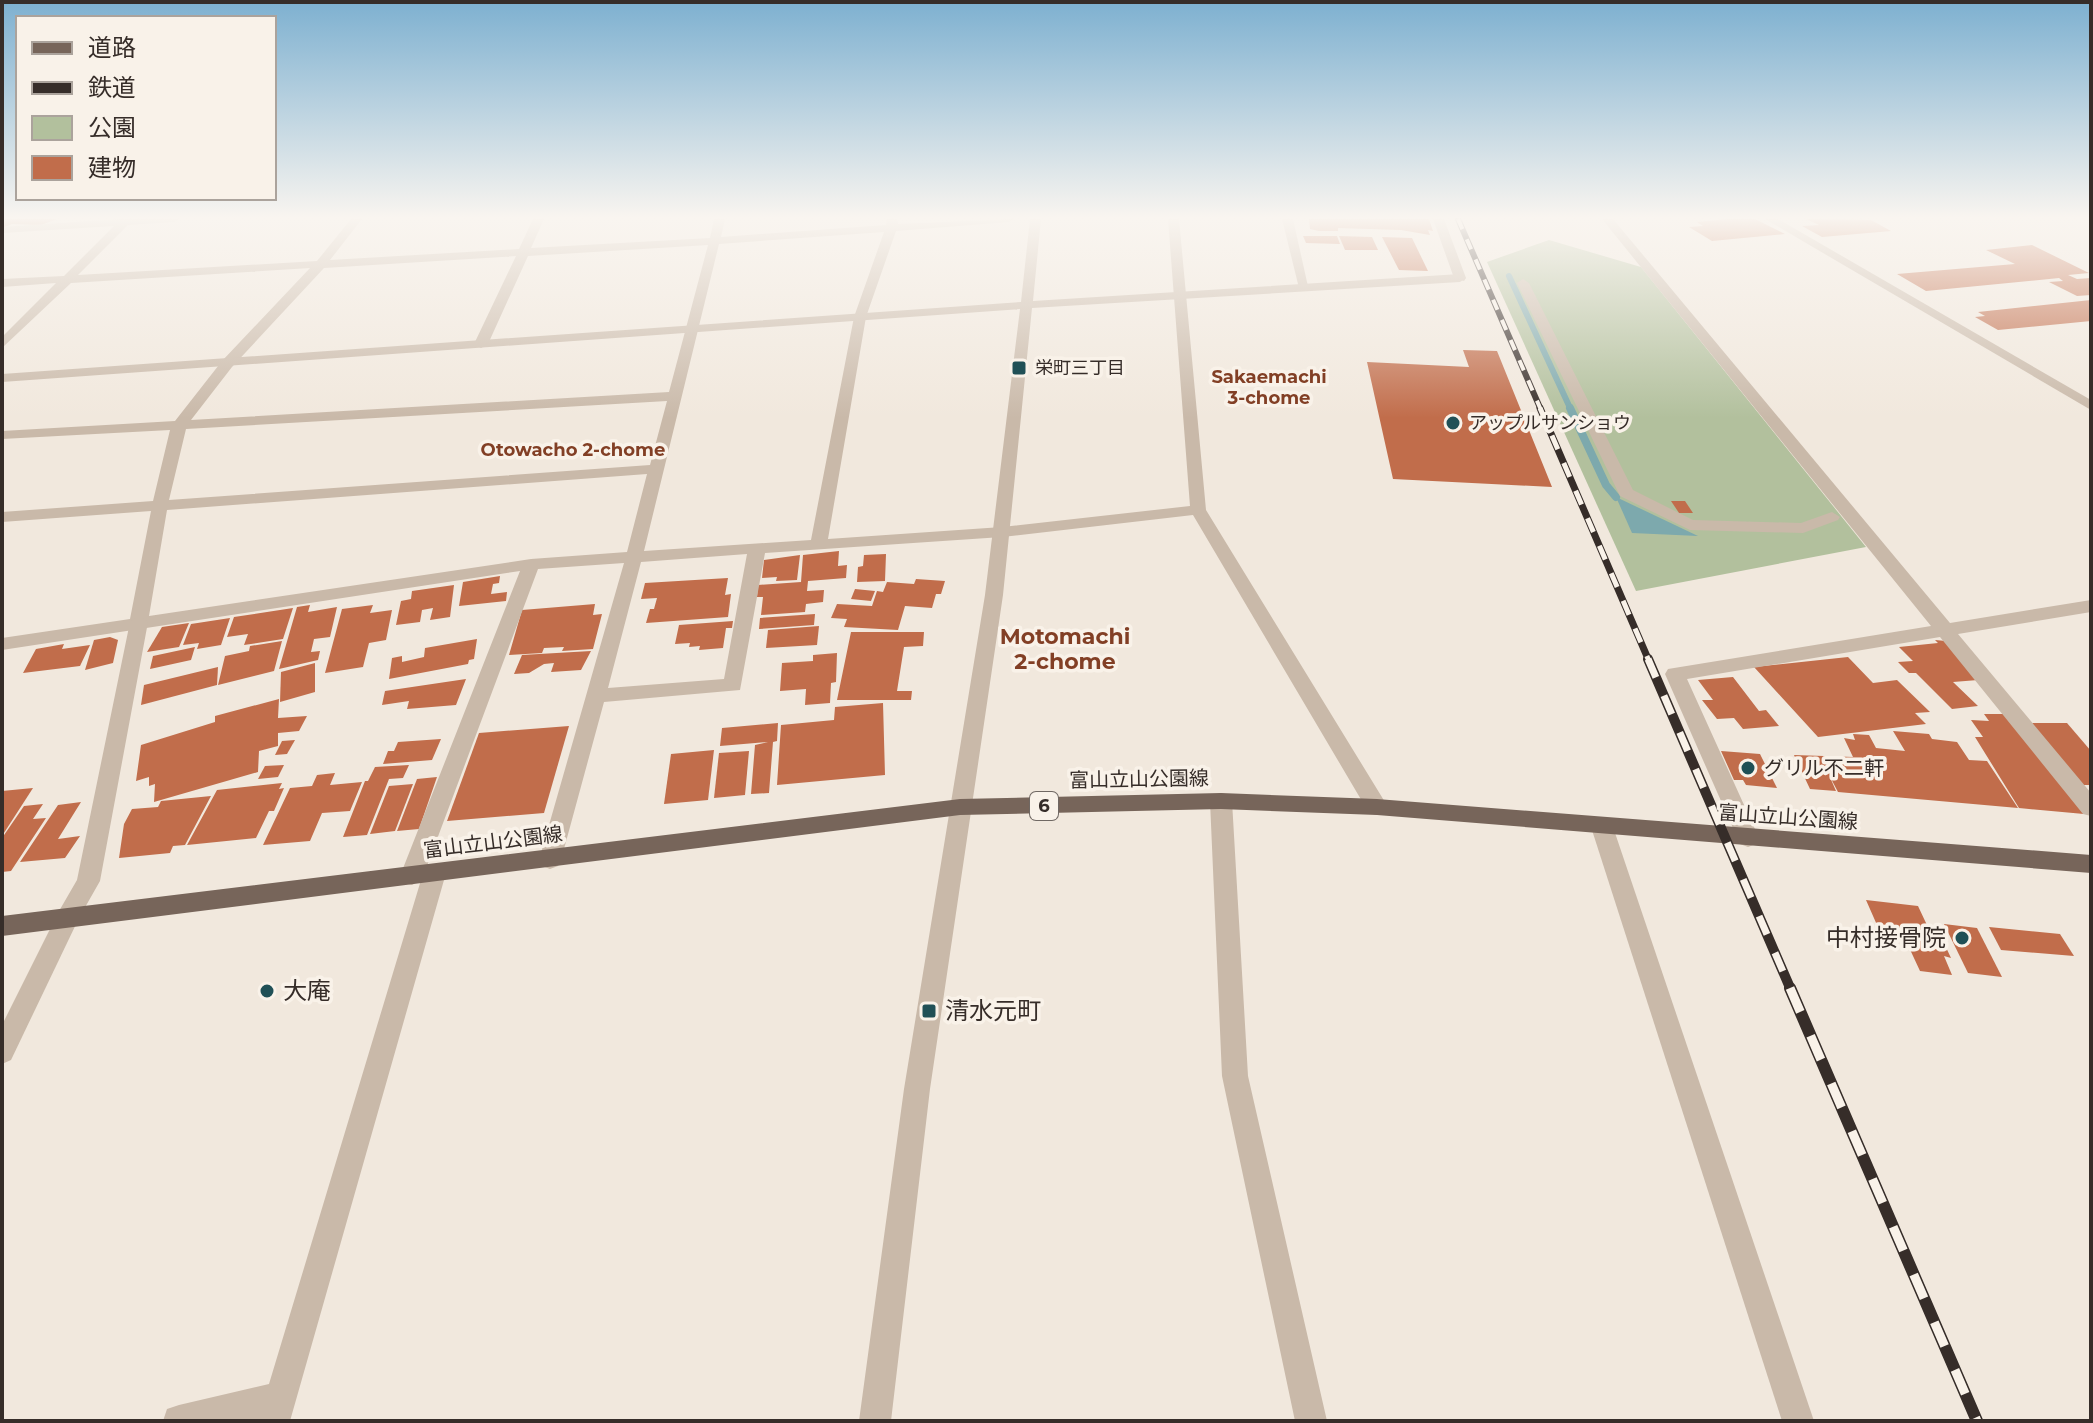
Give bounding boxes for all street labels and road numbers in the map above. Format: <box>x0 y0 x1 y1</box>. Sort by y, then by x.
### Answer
street label: 富山立山公園線 <box>1069 766 1209 792</box>
road number: 6 <box>1030 792 1058 820</box>
street label: 富山立山公園線 <box>1717 800 1859 834</box>
street label: 富山立山公園線 <box>422 822 564 862</box>

